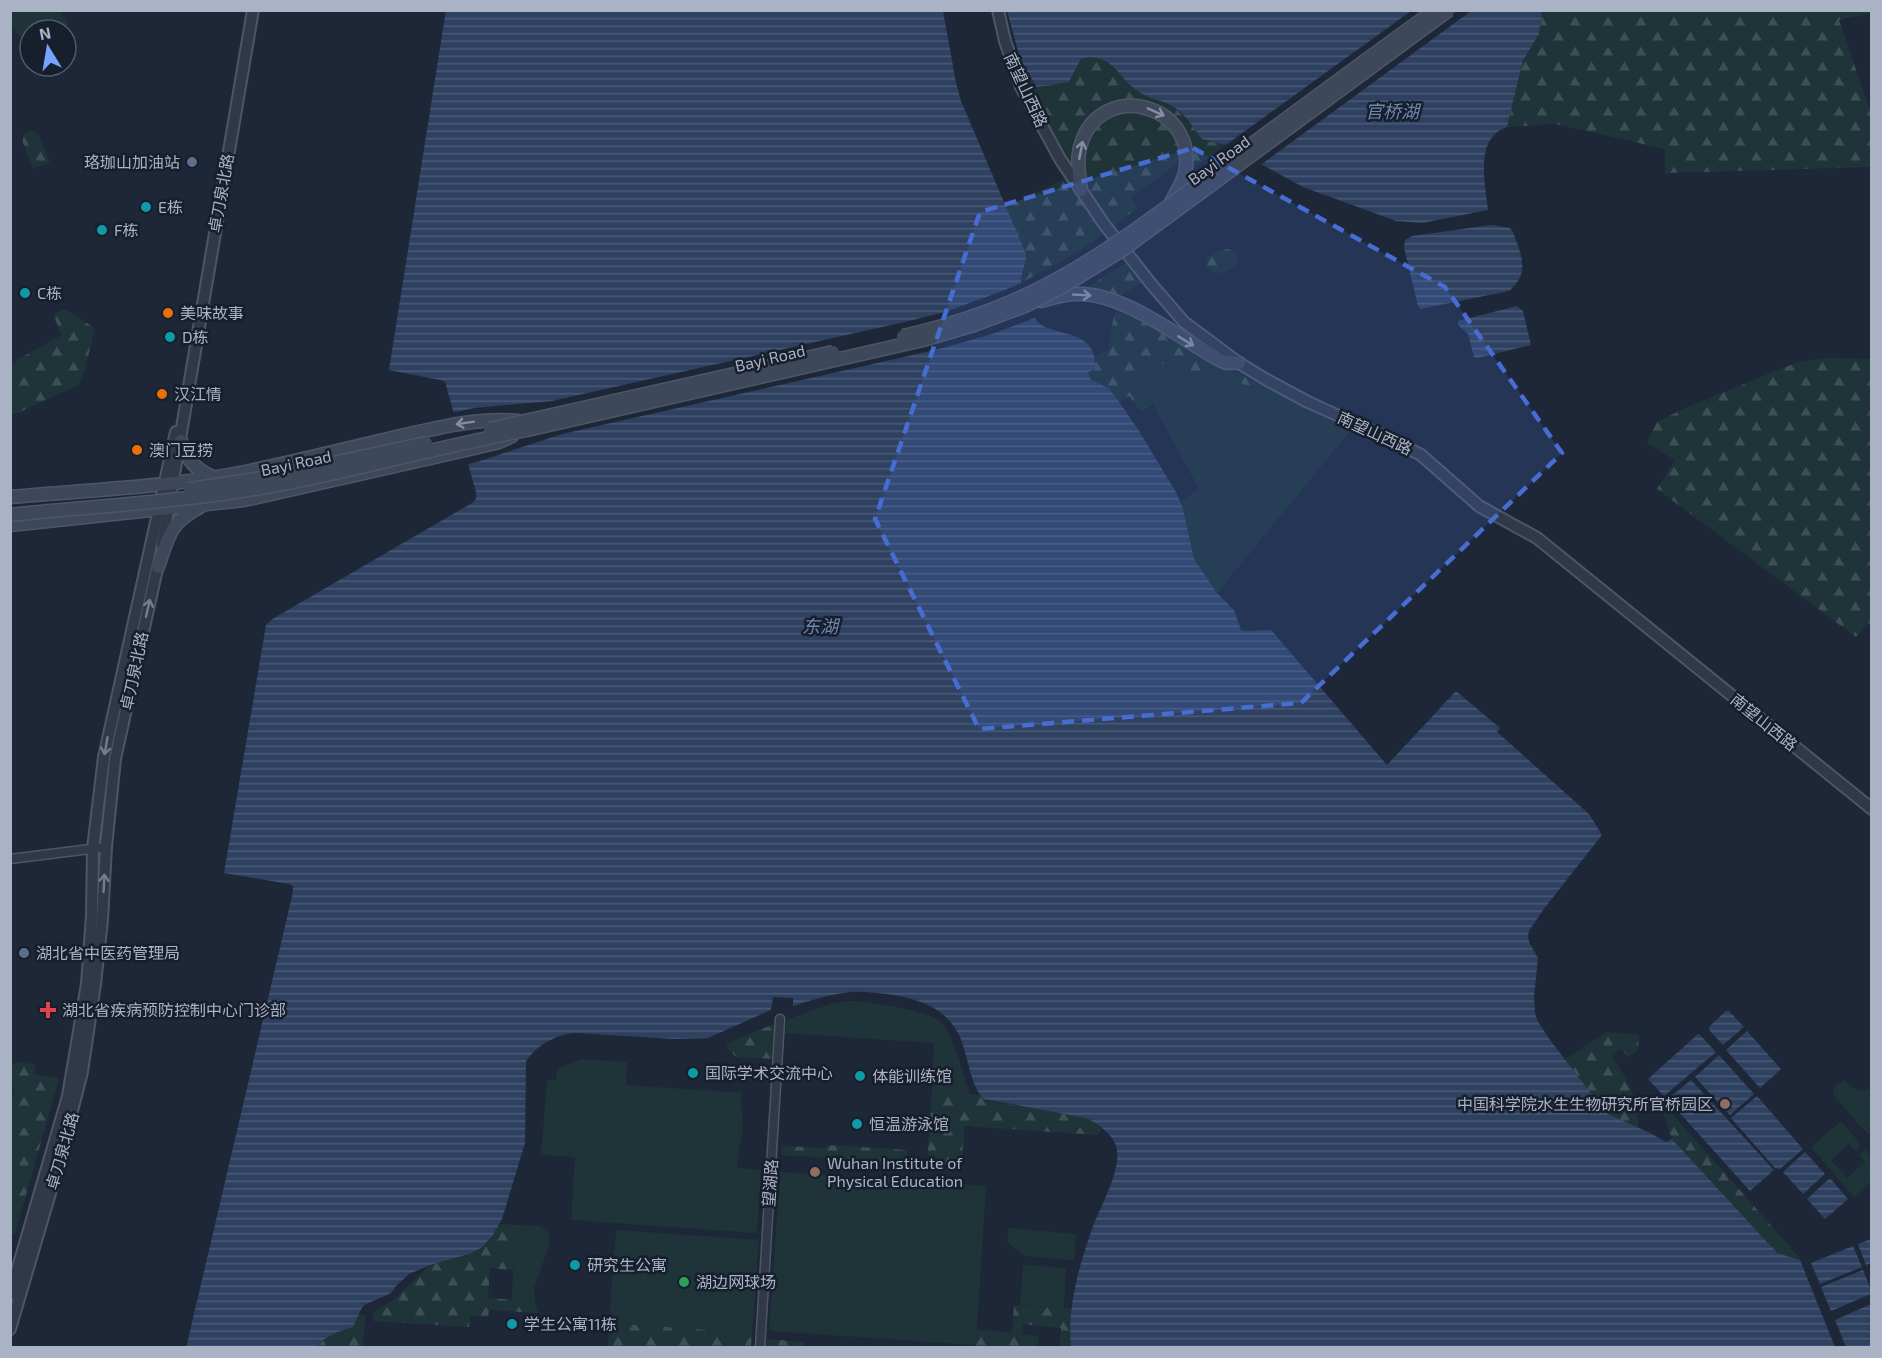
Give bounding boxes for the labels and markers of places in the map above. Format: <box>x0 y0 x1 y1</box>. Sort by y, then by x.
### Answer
place label: 珞珈山加油站 <box>84 152 180 171</box>
marker: 珞珈山加油站 <box>185 155 199 169</box>
place label: E栋 <box>158 197 183 216</box>
marker: E栋 <box>139 200 153 214</box>
place label: F栋 <box>114 220 139 239</box>
marker: F栋 <box>95 223 109 237</box>
place label: C栋 <box>37 283 62 302</box>
marker: C栋 <box>18 286 32 300</box>
place label: 美味故事 <box>180 303 244 322</box>
marker: 美味故事 <box>161 306 175 320</box>
place label: D栋 <box>182 327 209 346</box>
marker: D栋 <box>163 330 177 344</box>
place label: 汉江情 <box>174 384 222 403</box>
marker: 汉江情 <box>155 387 169 401</box>
place label: 澳门豆捞 <box>149 440 213 459</box>
marker: 澳门豆捞 <box>130 443 144 457</box>
place label: 湖北省中医药管理局 <box>36 943 180 962</box>
marker: 湖北省中医药管理局 <box>17 946 31 960</box>
place label: 湖北省疾病预防控制中心门诊部 <box>62 1000 286 1019</box>
marker: 湖北省疾病预防控制中心门诊部 <box>39 1001 57 1019</box>
place label: 国际学术交流中心 <box>705 1063 833 1082</box>
marker: 国际学术交流中心 <box>686 1066 700 1080</box>
place label: 体能训练馆 <box>872 1066 952 1085</box>
marker: 体能训练馆 <box>853 1069 867 1083</box>
place label: 中国科学院水生生物研究所官桥园区 <box>1457 1094 1713 1113</box>
marker: 中国科学院水生生物研究所官桥园区 <box>1718 1097 1732 1111</box>
place label: 恒温游泳馆 <box>869 1114 949 1133</box>
marker: 恒温游泳馆 <box>850 1117 864 1131</box>
place label: Wuhan Institute of Physical Education <box>827 1153 963 1190</box>
marker: Wuhan Institute of Physical Education <box>808 1165 822 1179</box>
place label: 研究生公寓 <box>587 1255 667 1274</box>
marker: 研究生公寓 <box>568 1258 582 1272</box>
place label: 湖边网球场 <box>696 1272 776 1291</box>
marker: 湖边网球场 <box>677 1275 691 1289</box>
place label: 学生公寓11栋 <box>524 1314 617 1333</box>
marker: 学生公寓11栋 <box>505 1317 519 1331</box>

